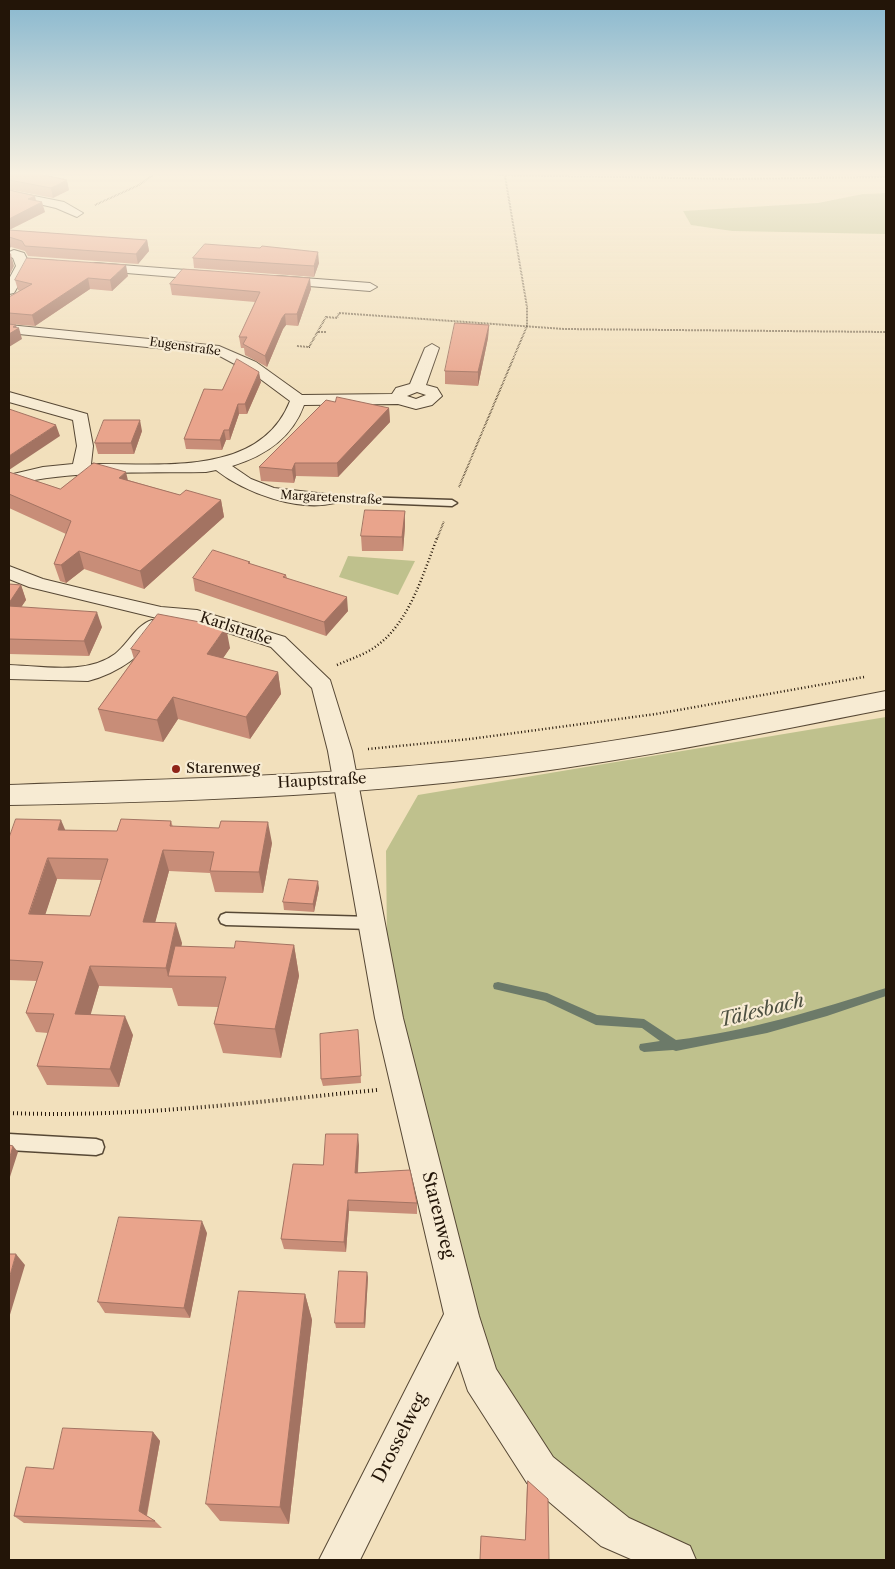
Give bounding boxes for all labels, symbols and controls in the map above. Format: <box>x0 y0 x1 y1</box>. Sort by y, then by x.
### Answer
street label: Eugenstraße <box>148 335 222 359</box>
street label: Margaretenstraße <box>280 488 382 508</box>
street label: Karlstraße <box>198 609 274 649</box>
place label: Starenweg <box>186 760 260 778</box>
marker: Starenweg <box>170 763 182 775</box>
street label: Hauptstraße <box>277 770 367 792</box>
water label: Tälesbach <box>717 989 807 1033</box>
street label: Starenweg <box>417 1169 459 1261</box>
street label: Drosselweg <box>368 1389 432 1487</box>

